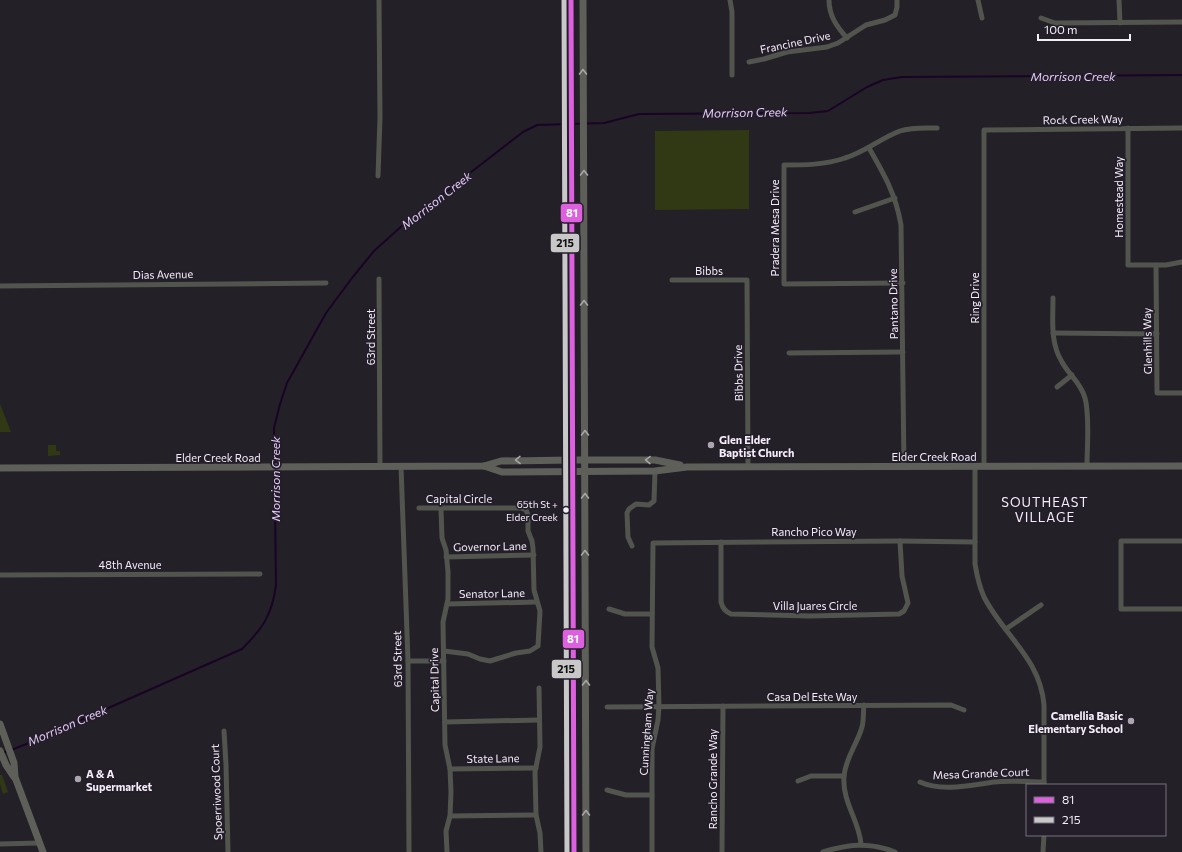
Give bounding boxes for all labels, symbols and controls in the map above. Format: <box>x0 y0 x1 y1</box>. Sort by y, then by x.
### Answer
scale bar <box>1038 16 1130 42</box>
text: 100 m <box>1044 22 1078 36</box>
street label: Francine Drive <box>759 28 832 56</box>
one-way arrow <box>579 69 587 75</box>
water label: Morrison Creek <box>1030 69 1116 83</box>
water label: Morrison Creek <box>702 104 788 120</box>
street label: Rock Creek Way <box>1043 112 1124 126</box>
street label: Homestead Way <box>1112 156 1125 238</box>
water label: Morrison Creek <box>398 168 474 232</box>
one-way arrow <box>580 170 588 176</box>
street label: Pradera Mesa Drive <box>768 179 781 276</box>
line badge: 81 <box>560 203 583 223</box>
text: 81 <box>566 206 578 219</box>
line badge: 215 <box>550 233 580 253</box>
text: 215 <box>556 236 574 249</box>
street label: Bibbs <box>695 264 723 277</box>
street label: Dias Avenue <box>133 267 194 281</box>
street label: Pantano Drive <box>886 268 900 339</box>
street label: Ring Drive <box>968 272 981 324</box>
one-way arrow <box>580 300 588 306</box>
street label: Glenhills Way <box>1140 307 1154 374</box>
street label: 63rd Street <box>364 308 377 365</box>
street label: Bibbs Drive <box>731 344 745 401</box>
one-way arrow <box>581 430 589 436</box>
place label: Glen Elder Baptist Church <box>719 433 794 459</box>
water label: Morrison Creek <box>268 436 282 522</box>
marker: Glen Elder Baptist Church <box>706 440 716 450</box>
street label: Elder Creek Road <box>891 450 977 463</box>
street label: Elder Creek Road <box>175 451 261 464</box>
one-way arrow <box>515 456 521 464</box>
one-way arrow <box>645 456 651 465</box>
street label: Capital Circle <box>426 492 492 505</box>
one-way arrow <box>581 493 589 499</box>
district label: SOUTHEAST VILLAGE <box>1001 494 1089 525</box>
place label: 65th St + Elder Creek <box>506 498 559 523</box>
marker: 65th St + Elder Creek <box>561 505 571 515</box>
street label: Rancho Pico Way <box>771 525 857 538</box>
street label: Governor Lane <box>453 539 527 553</box>
one-way arrow <box>581 550 589 556</box>
street label: 48th Avenue <box>99 558 162 571</box>
street label: Senator Lane <box>459 586 525 600</box>
street label: Villa Juares Circle <box>773 599 858 613</box>
line badge: 81 <box>562 629 585 649</box>
street label: 63rd Street <box>390 630 404 687</box>
text: 81 <box>567 632 579 645</box>
street label: Capital Drive <box>427 648 441 712</box>
line badge: 215 <box>551 659 582 679</box>
text: 215 <box>557 662 575 675</box>
one-way arrow <box>582 680 590 686</box>
street label: Cunningham Way <box>636 688 656 776</box>
street label: Casa Del Este Way <box>767 690 858 703</box>
water label: Morrison Creek <box>25 702 109 748</box>
place label: Camellia Basic Elementary School <box>1028 709 1123 735</box>
marker: Camellia Basic Elementary School <box>1126 716 1136 726</box>
street label: Rancho Grande Way <box>706 728 719 829</box>
street label: Spoerriwood Court <box>208 743 224 840</box>
street label: State Lane <box>466 751 520 765</box>
street label: Mesa Grande Court <box>932 765 1030 781</box>
place label: A & A Supermarket <box>86 767 152 793</box>
marker: A & A Supermarket <box>73 774 83 784</box>
legend <box>1026 784 1166 836</box>
text: 81 <box>1062 792 1074 806</box>
one-way arrow <box>582 810 590 816</box>
text: 215 <box>1062 812 1081 826</box>

